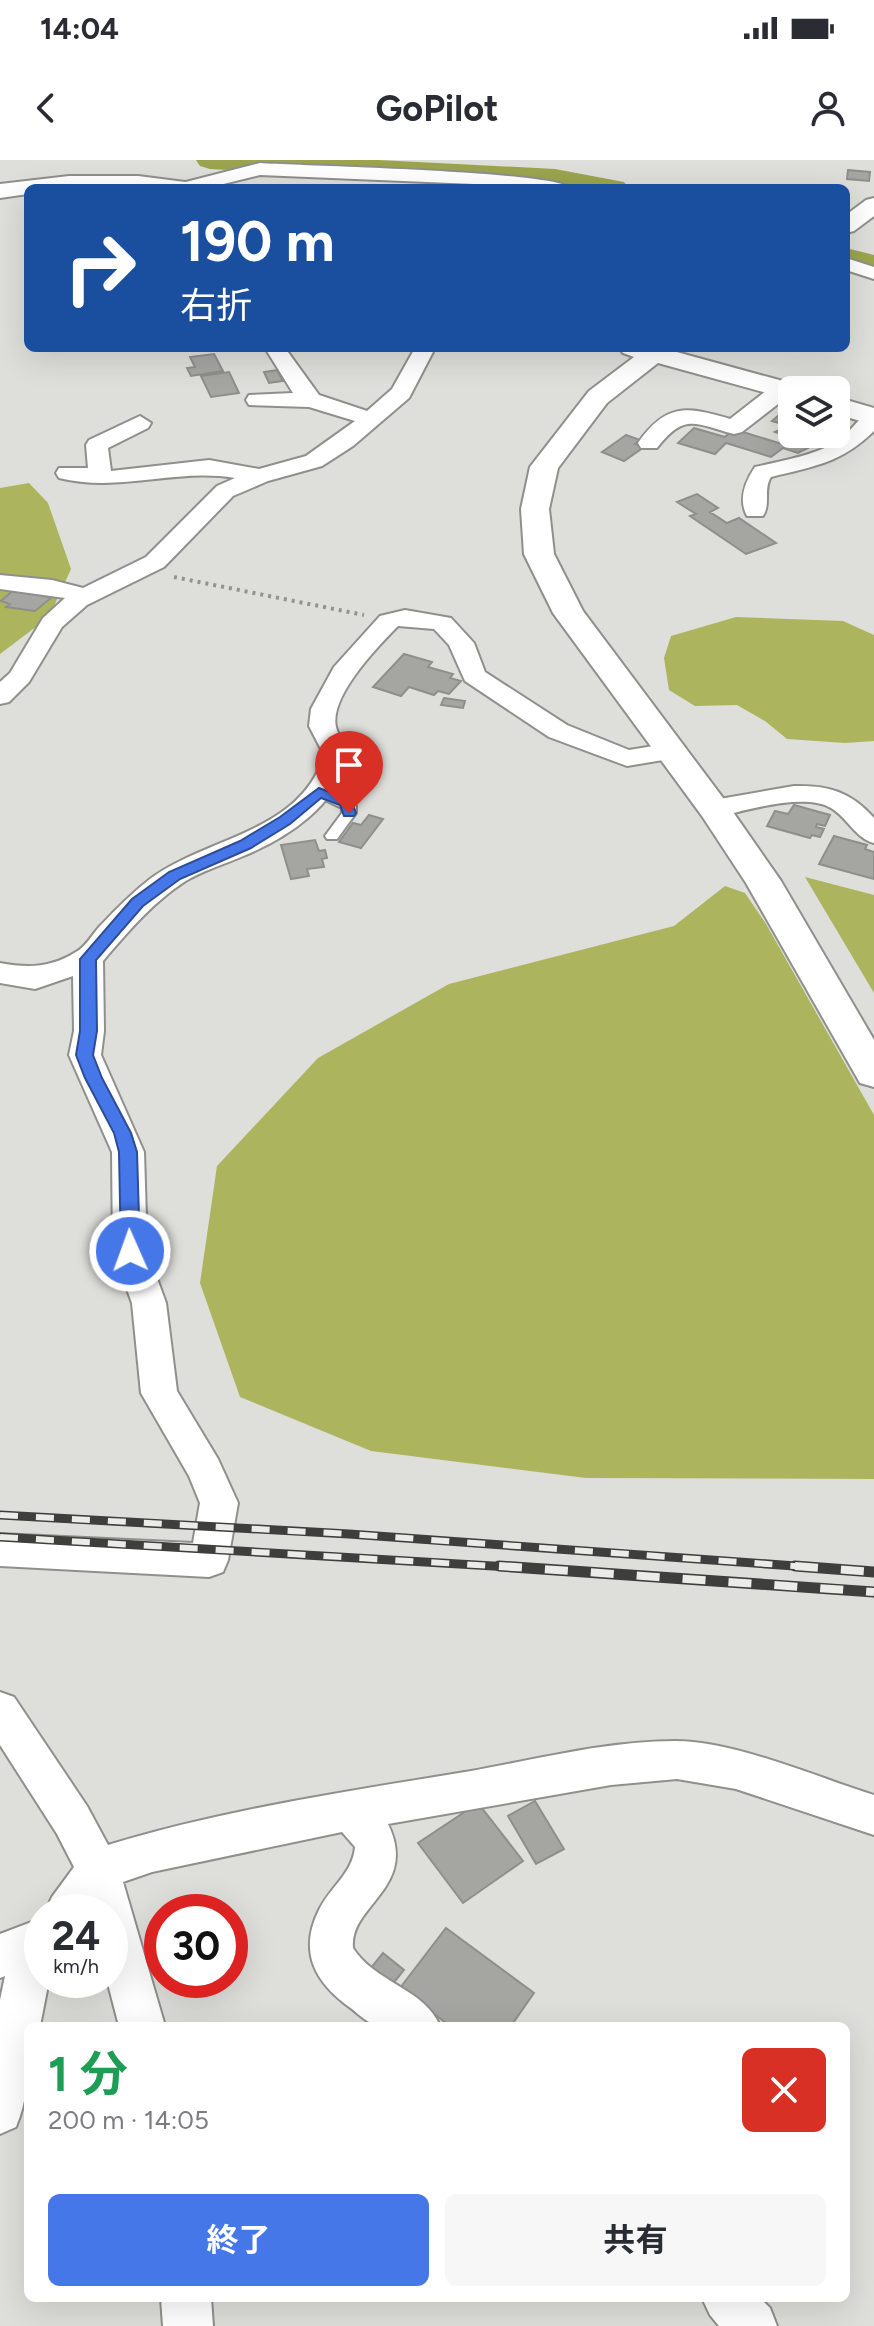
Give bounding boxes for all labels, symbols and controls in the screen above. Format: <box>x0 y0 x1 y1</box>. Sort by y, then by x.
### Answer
text: 14:04 <box>40 10 119 47</box>
icon: back <box>24 86 68 130</box>
icon: person <box>806 86 850 130</box>
text: GoPilot <box>375 87 499 130</box>
text: 190 m <box>180 208 335 275</box>
icon: right <box>48 216 152 320</box>
text: 右折 <box>180 284 252 327</box>
map controls <box>778 376 850 448</box>
button: layers <box>778 376 850 448</box>
pin <box>315 731 383 813</box>
icon: arrive <box>327 743 371 787</box>
position arrow <box>88 1209 172 1293</box>
speed limit sign: 30 <box>144 1894 248 1998</box>
text: 24 <box>52 1912 100 1960</box>
text: km/h <box>53 1954 99 1978</box>
text: 1 分 <box>48 2045 128 2103</box>
button: close <box>742 2048 826 2132</box>
text: 200 m · 14:05 <box>48 2104 209 2136</box>
button: 終了 <box>48 2194 429 2286</box>
button: 共有 <box>445 2194 826 2286</box>

